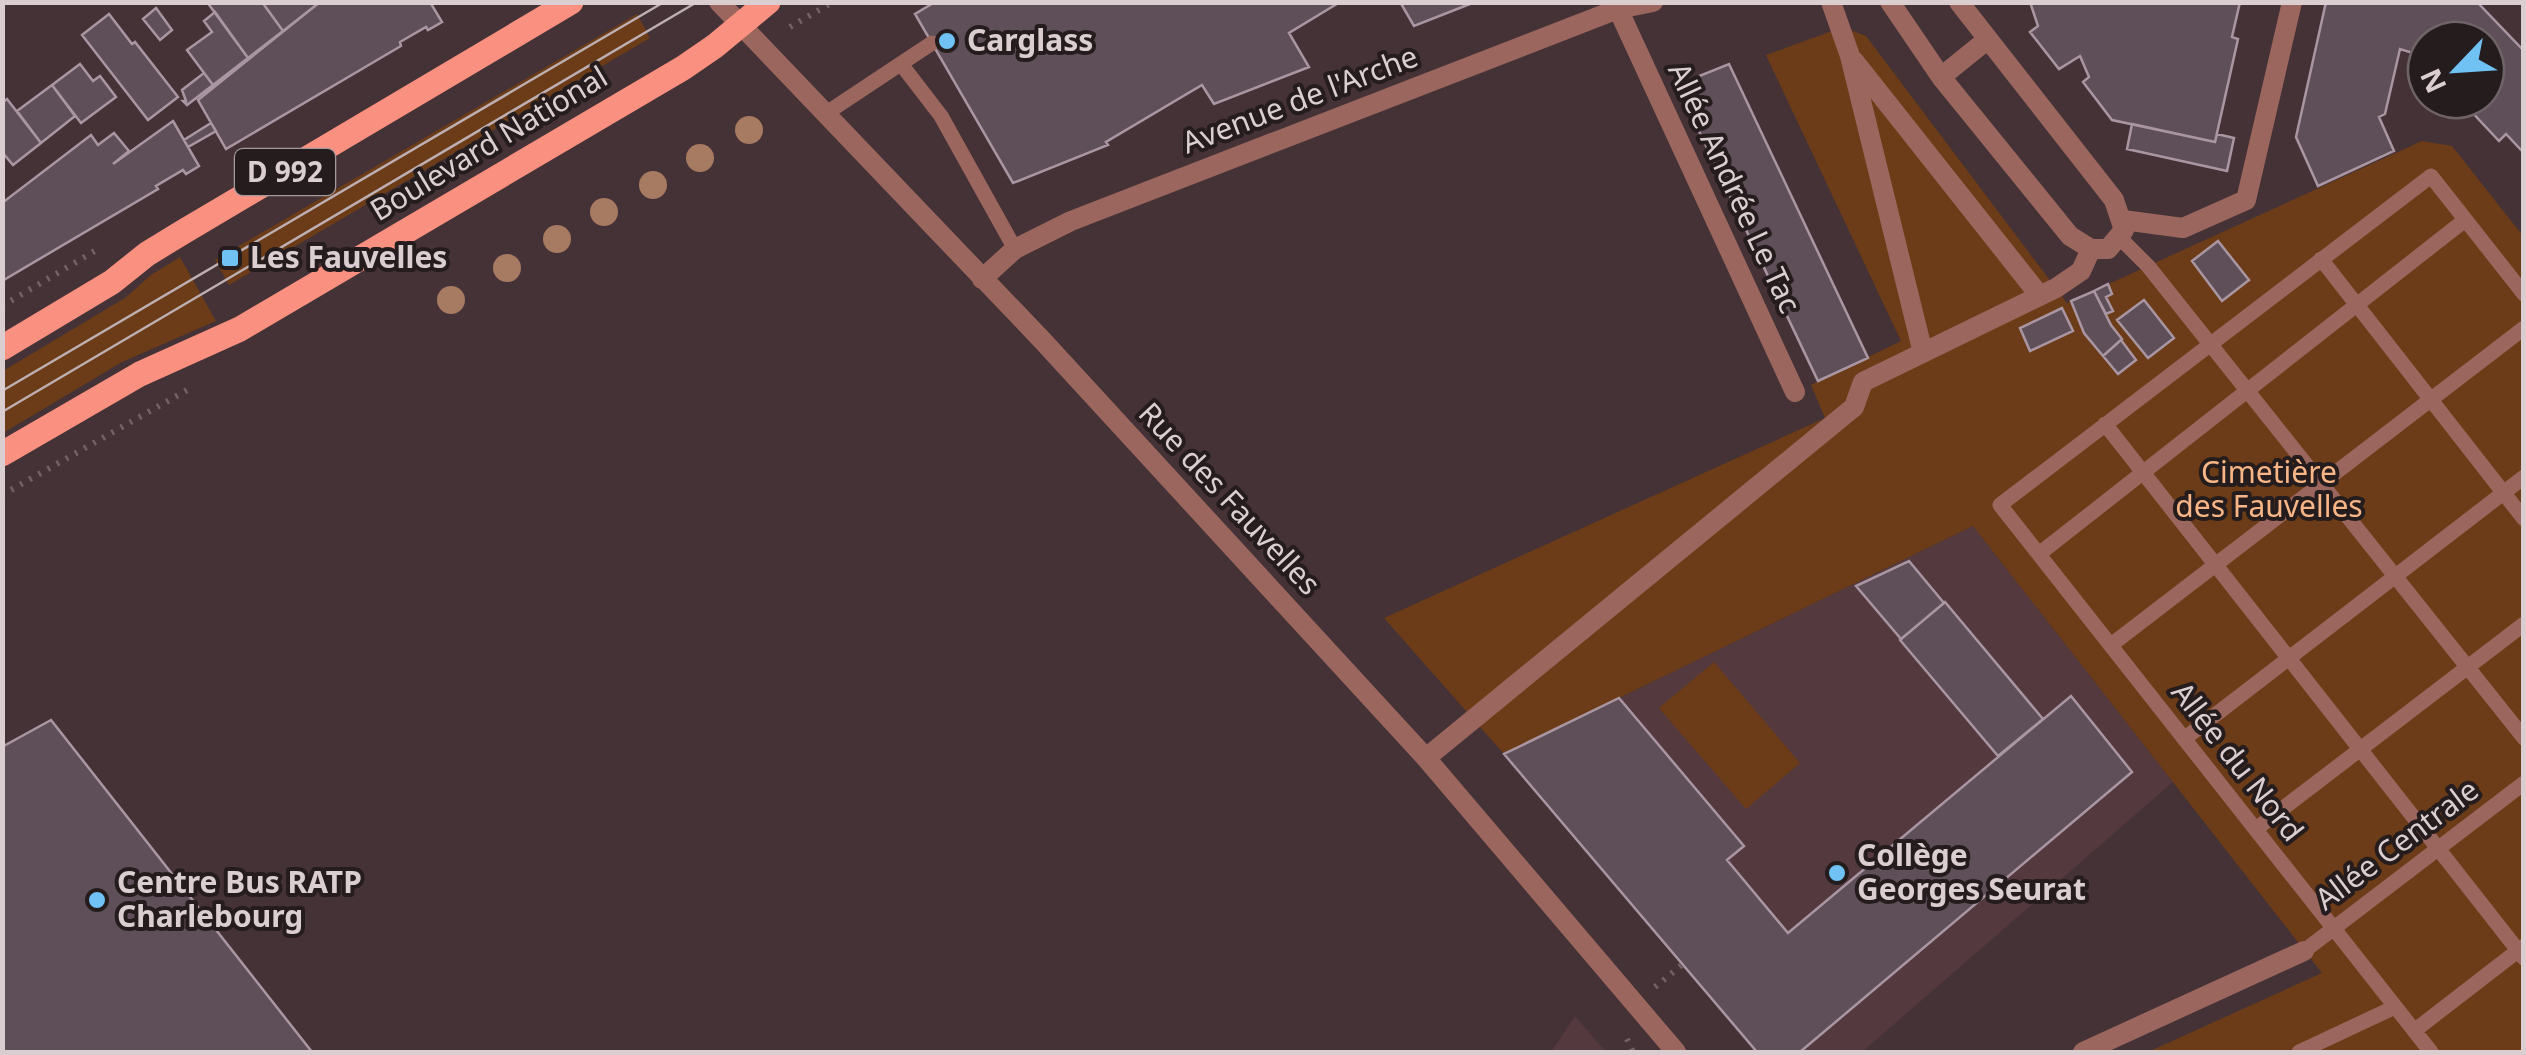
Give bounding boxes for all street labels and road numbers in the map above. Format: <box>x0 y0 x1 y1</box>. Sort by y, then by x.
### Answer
street label: Avenue de l'Arche <box>1176 35 1423 162</box>
street label: Boulevard National <box>362 56 614 230</box>
street label: Allée Andrée Le Tac <box>1659 56 1811 319</box>
road number: D 992 <box>235 149 335 195</box>
street label: Rue des Fauvelles <box>1130 393 1330 603</box>
street label: Allée du Nord <box>2163 673 2314 849</box>
street label: Allée Centrale <box>2306 769 2486 919</box>

